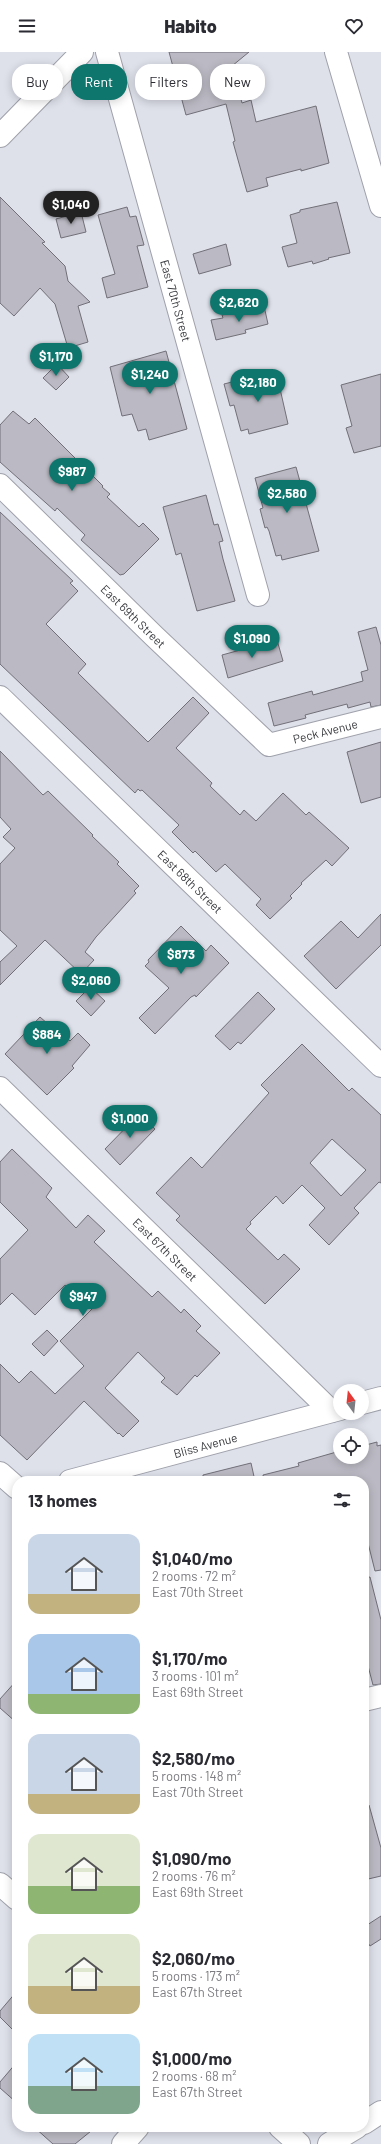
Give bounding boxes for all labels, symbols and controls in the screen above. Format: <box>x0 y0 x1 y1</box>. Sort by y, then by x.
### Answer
icon: menu <box>16 15 38 37</box>
text: Habito <box>164 15 217 37</box>
icon: heart <box>343 15 365 37</box>
chip: Buy <box>12 64 63 100</box>
chip: Rent <box>71 64 127 100</box>
chip: Filters <box>135 64 202 100</box>
chip: New <box>210 64 265 100</box>
pin: $1,040 <box>38 191 104 225</box>
text: $1,040 <box>52 196 90 212</box>
street label: East 70th Street <box>158 258 194 343</box>
pin: $2,620 <box>206 289 272 323</box>
text: $2,620 <box>219 294 259 310</box>
pin: $1,170 <box>23 343 89 377</box>
text: $1,170 <box>39 348 73 364</box>
pin: $1,240 <box>117 361 183 395</box>
text: $1,240 <box>131 366 169 382</box>
pin: $2,180 <box>225 369 291 403</box>
text: $2,180 <box>239 374 277 390</box>
pin: $987 <box>48 458 96 492</box>
text: $987 <box>58 463 86 479</box>
pin: $2,580 <box>254 480 320 514</box>
text: $2,580 <box>267 485 307 501</box>
street label: East 69th Street <box>98 581 169 650</box>
pin: $1,090 <box>219 625 285 659</box>
text: $1,090 <box>234 630 270 646</box>
street label: Peck Avenue <box>291 716 359 746</box>
street label: East 68th Street <box>155 847 226 916</box>
pin: $873 <box>157 941 205 975</box>
text: $873 <box>167 946 195 962</box>
pin: $2,060 <box>58 967 124 1001</box>
text: $2,060 <box>71 972 111 988</box>
pin: $884 <box>23 1021 71 1055</box>
text: $884 <box>32 1026 62 1042</box>
pin: $1,000 <box>97 1105 163 1139</box>
text: $1,000 <box>111 1110 149 1126</box>
street label: East 67th Street <box>130 1215 200 1284</box>
pin: $947 <box>59 1283 107 1317</box>
text: $947 <box>69 1288 97 1304</box>
north arrow <box>333 1384 369 1420</box>
map controls <box>333 1384 369 1464</box>
button: locate <box>333 1428 369 1464</box>
street label: Bliss Avenue <box>172 1430 239 1460</box>
icon: filters <box>331 1489 353 1511</box>
text: 13 homes <box>28 1490 97 1510</box>
text: $1,040/mo <box>152 1548 233 1568</box>
icon: home <box>60 1550 108 1598</box>
text: 2 rooms · 72 m² <box>152 1568 236 1584</box>
text: East 70th Street <box>152 1584 243 1600</box>
text: $1,170/mo <box>152 1648 228 1668</box>
icon: home <box>60 1650 108 1698</box>
text: 3 rooms · 101 m² <box>152 1668 239 1684</box>
text: East 69th Street <box>152 1684 243 1700</box>
text: $2,580/mo <box>152 1748 235 1768</box>
icon: home <box>60 1750 108 1798</box>
text: 5 rooms · 148 m² <box>152 1768 241 1784</box>
text: East 70th Street <box>152 1784 243 1800</box>
text: $1,090/mo <box>152 1848 231 1868</box>
icon: home <box>60 1850 108 1898</box>
text: 2 rooms · 76 m² <box>152 1868 236 1884</box>
text: East 69th Street <box>152 1884 243 1900</box>
text: $2,060/mo <box>152 1948 235 1968</box>
icon: home <box>60 1950 108 1998</box>
text: 5 rooms · 173 m² <box>152 1968 240 1984</box>
text: East 67th Street <box>152 1984 243 2000</box>
text: $1,000/mo <box>152 2048 232 2068</box>
icon: home <box>60 2050 108 2098</box>
text: 2 rooms · 68 m² <box>152 2068 236 2084</box>
text: East 67th Street <box>152 2084 243 2100</box>

